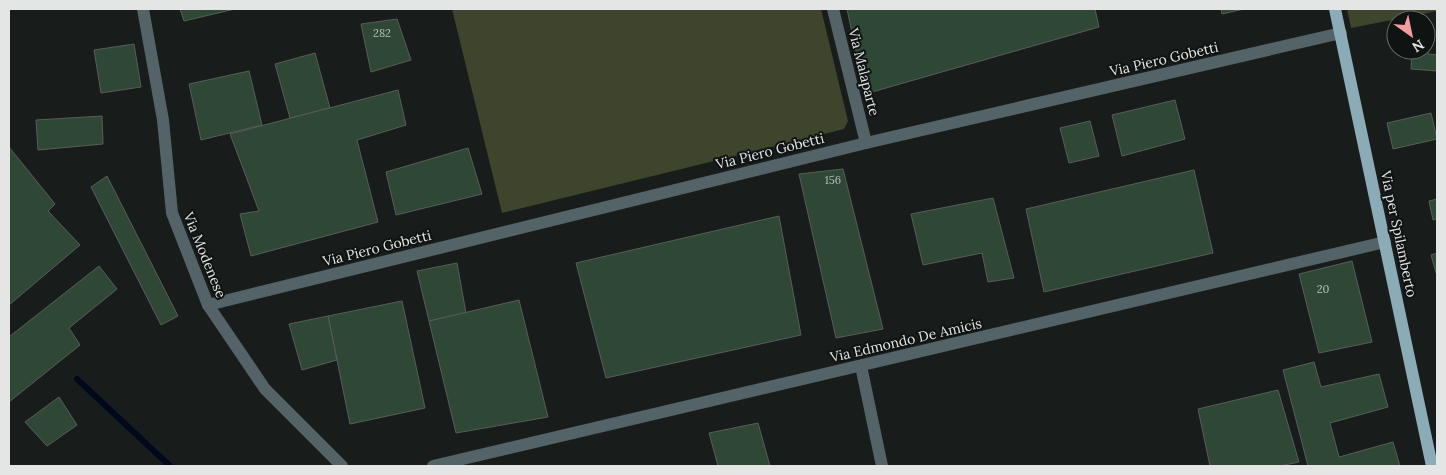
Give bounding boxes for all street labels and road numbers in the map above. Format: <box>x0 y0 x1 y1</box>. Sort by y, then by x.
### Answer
street label: Via Malaparte <box>844 25 884 118</box>
street label: Via Piero Gobetti <box>1107 38 1220 80</box>
street label: Via Piero Gobetti <box>713 129 826 173</box>
street label: Via per Spilamberto <box>1377 168 1421 299</box>
street label: Via Modenese <box>179 209 231 301</box>
street label: Via Piero Gobetti <box>320 226 433 270</box>
street label: Via Edmondo De Amicis <box>827 314 984 366</box>

